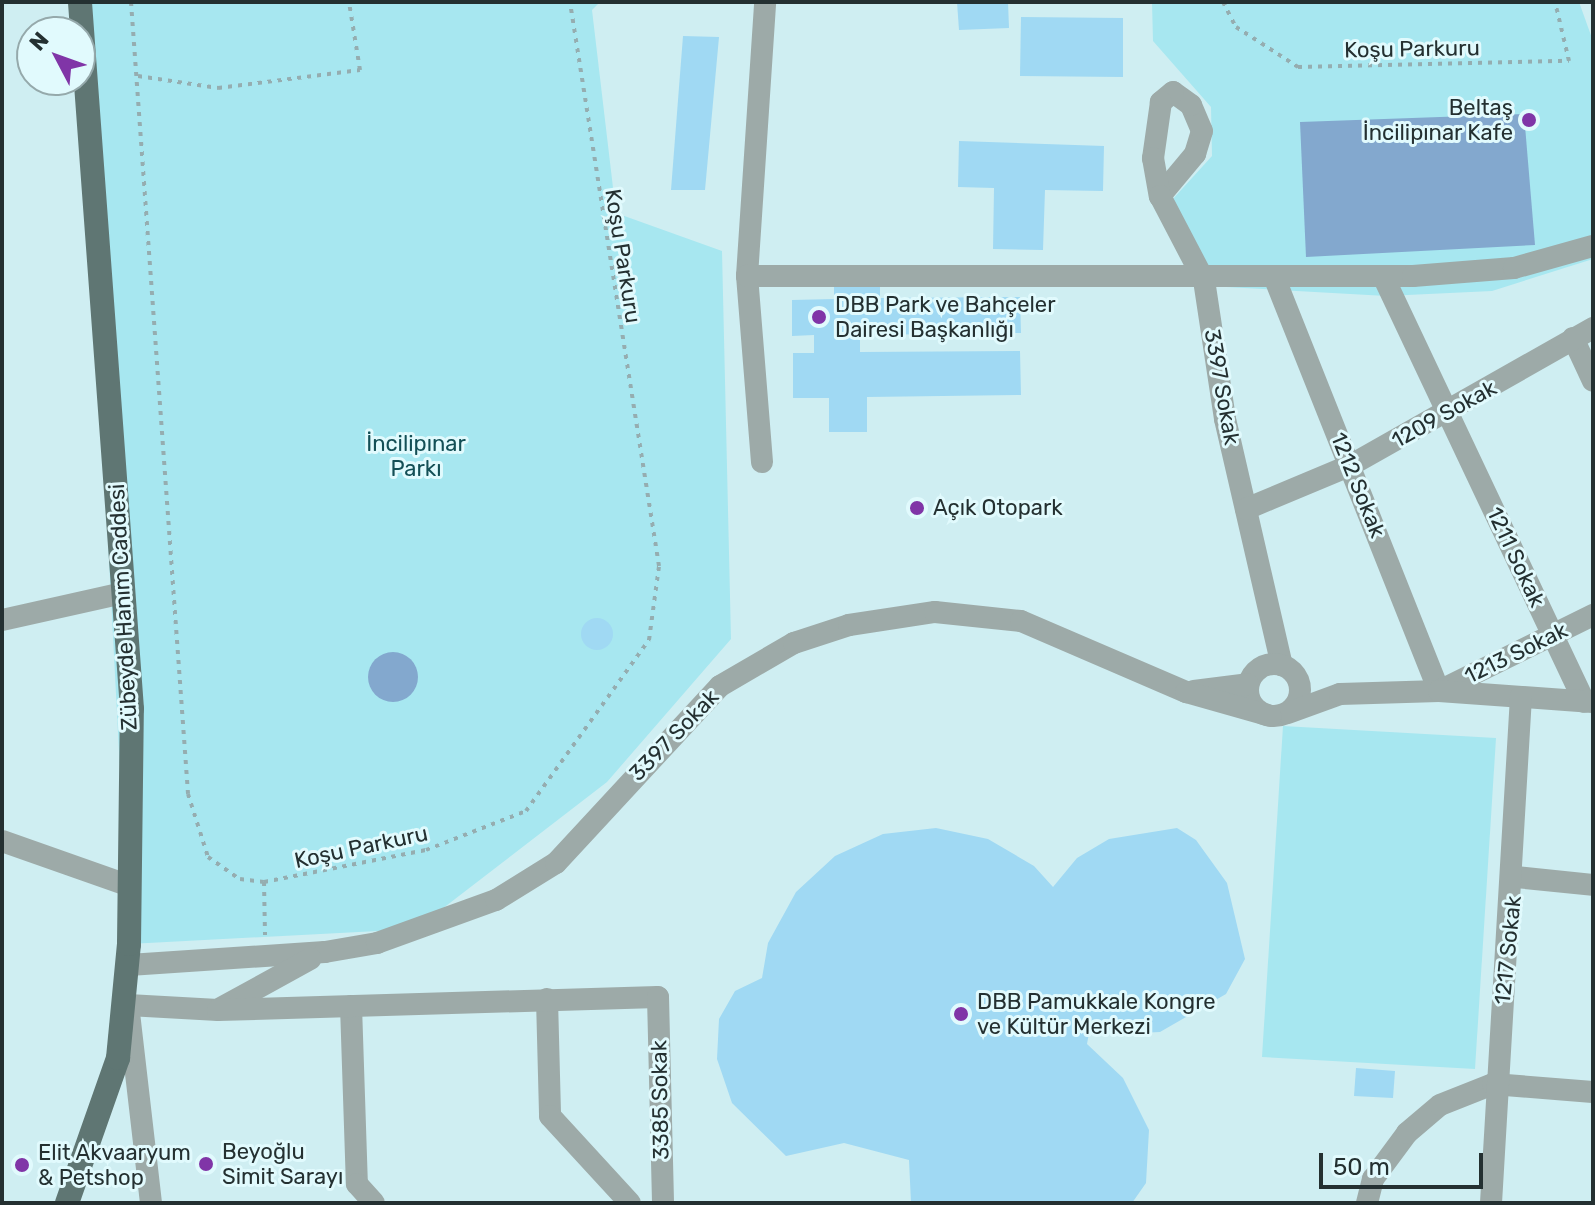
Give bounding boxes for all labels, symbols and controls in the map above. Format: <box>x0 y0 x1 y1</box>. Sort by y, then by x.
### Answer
north arrow <box>16 16 96 96</box>
text: N <box>24 26 54 56</box>
street label: Koşu Parkuru <box>1344 35 1480 63</box>
place label: Beltaş İncilipınar Kafe <box>1362 94 1513 146</box>
marker: Beltaş İncilipınar Kafe <box>1520 111 1538 129</box>
street label: Koşu Parkuru <box>599 187 647 325</box>
place label: DBB Park ve Bahçeler Dairesi Başkanlığı <box>835 291 1056 342</box>
marker: DBB Park ve Bahçeler Dairesi Başkanlığı <box>810 308 828 326</box>
street label: 3397 Sokak <box>1199 327 1245 447</box>
street label: 1209 Sokak <box>1387 374 1501 454</box>
street label: 1212 Sokak <box>1325 429 1391 541</box>
park label: İncilipınar Parkı <box>366 430 466 482</box>
street label: Zübeyde Hanım Caddesi <box>103 483 143 731</box>
place label: Açık Otopark <box>933 495 1063 521</box>
marker: Açık Otopark <box>908 499 926 517</box>
street label: 1211 Sokak <box>1481 503 1551 611</box>
street label: 1213 Sokak <box>1460 617 1572 689</box>
street label: 3397 Sokak <box>624 684 724 786</box>
street label: Koşu Parkuru <box>292 820 430 874</box>
street label: 1217 Sokak <box>1489 894 1527 1006</box>
place label: DBB Pamukkale Kongre ve Kültür Merkezi <box>977 988 1216 1040</box>
marker: DBB Pamukkale Kongre ve Kültür Merkezi <box>952 1005 970 1023</box>
street label: 3385 Sokak <box>646 1040 674 1160</box>
scale bar <box>1323 1137 1487 1187</box>
place label: Beyoğlu Simit Sarayı <box>222 1138 343 1190</box>
place label: Elit Akvaaryum & Petshop <box>38 1139 191 1190</box>
text: 50 m <box>1333 1153 1390 1181</box>
marker: Beyoğlu Simit Sarayı <box>197 1155 215 1173</box>
marker: Elit Akvaaryum & Petshop <box>13 1156 31 1174</box>

